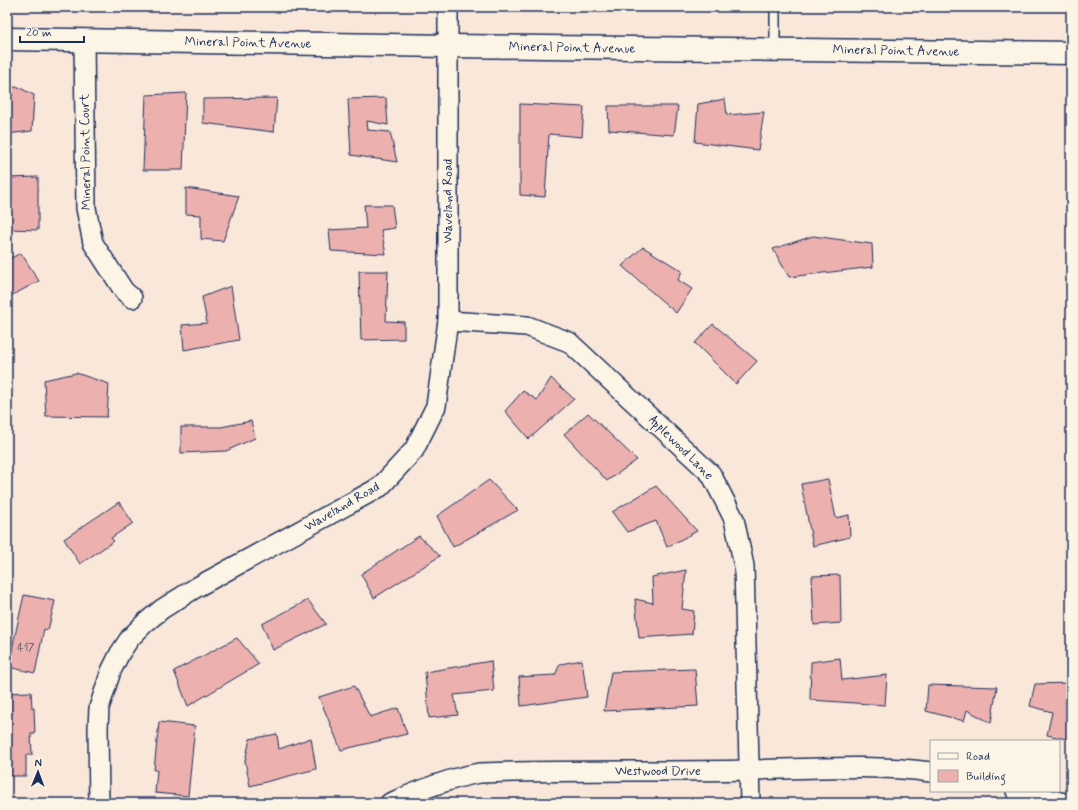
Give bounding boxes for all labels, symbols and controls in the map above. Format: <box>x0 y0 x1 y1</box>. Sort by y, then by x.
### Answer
scale bar <box>20 18 84 44</box>
text: 20 m <box>26 25 52 41</box>
street label: Mineral Point Avenue <box>184 33 312 53</box>
street label: Mineral Point Avenue <box>508 38 636 58</box>
street label: Mineral Point Avenue <box>832 41 960 61</box>
street label: Mineral Point Court <box>76 93 96 210</box>
street label: Waveland Road <box>440 159 457 243</box>
street label: Applewood Lane <box>644 412 717 485</box>
street label: Waveland Road <box>301 479 383 535</box>
house number: 417 <box>17 641 35 655</box>
legend <box>930 740 1060 792</box>
text: Road <box>966 749 990 765</box>
north arrow <box>18 752 58 792</box>
text: N <box>34 756 42 770</box>
street label: Westwood Drive <box>615 763 701 780</box>
text: Building <box>966 769 1006 786</box>

